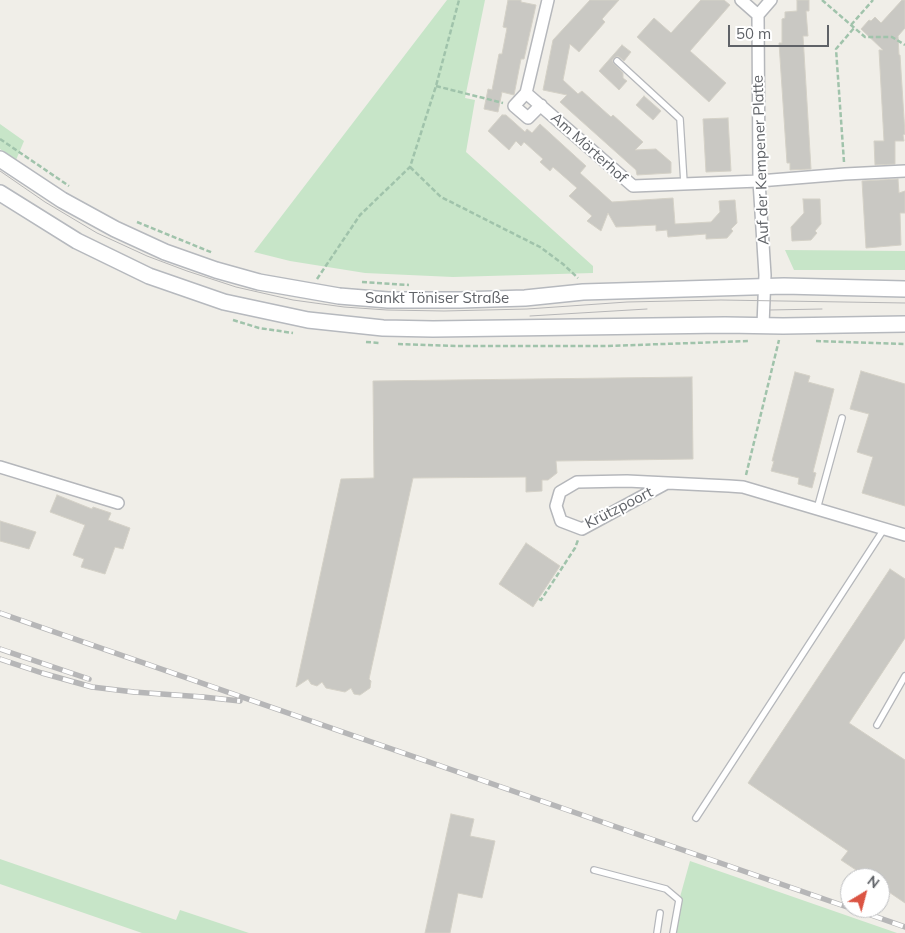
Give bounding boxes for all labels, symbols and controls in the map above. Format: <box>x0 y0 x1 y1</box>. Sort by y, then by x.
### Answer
scale bar <box>730 15 831 47</box>
text: 50 m <box>736 24 771 43</box>
street label: Auf der Kempener Platte <box>749 75 773 245</box>
street label: Am Mörterhof <box>547 109 631 187</box>
street label: Sankt Töniser Straße <box>365 289 509 307</box>
street label: Krützpoort <box>582 483 656 533</box>
north arrow <box>840 868 890 918</box>
text: N <box>864 871 883 892</box>

